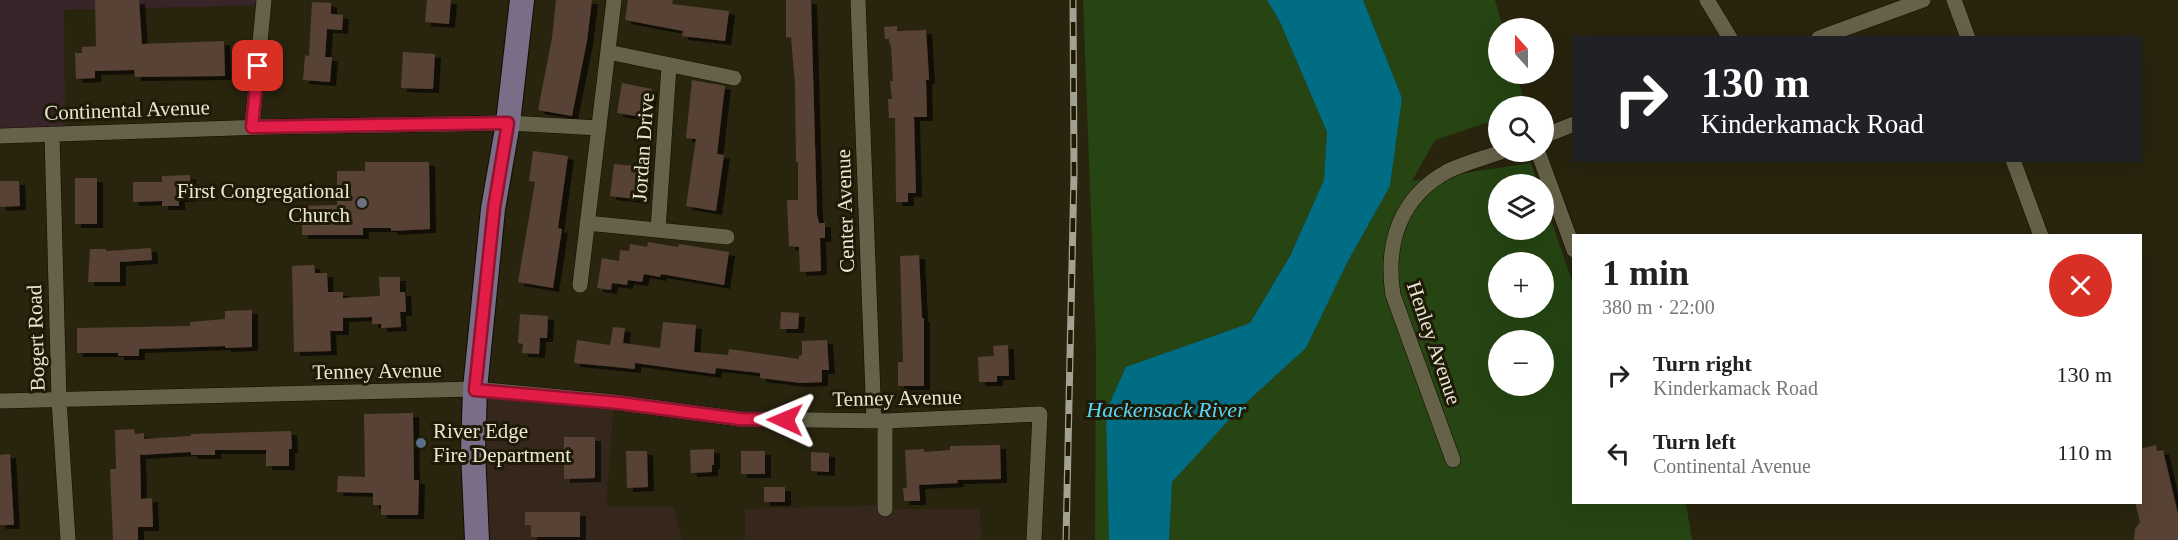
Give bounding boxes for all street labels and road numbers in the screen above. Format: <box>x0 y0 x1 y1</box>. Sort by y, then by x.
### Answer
street label: Jordan Drive <box>627 92 659 202</box>
street label: Continental Avenue <box>44 95 210 125</box>
street label: Center Avenue <box>831 149 859 273</box>
street label: Henley Avenue <box>1402 278 1466 408</box>
street label: Bogert Road <box>22 284 50 392</box>
street label: Tenney Avenue <box>312 358 442 384</box>
street label: Tenney Avenue <box>832 385 962 411</box>

